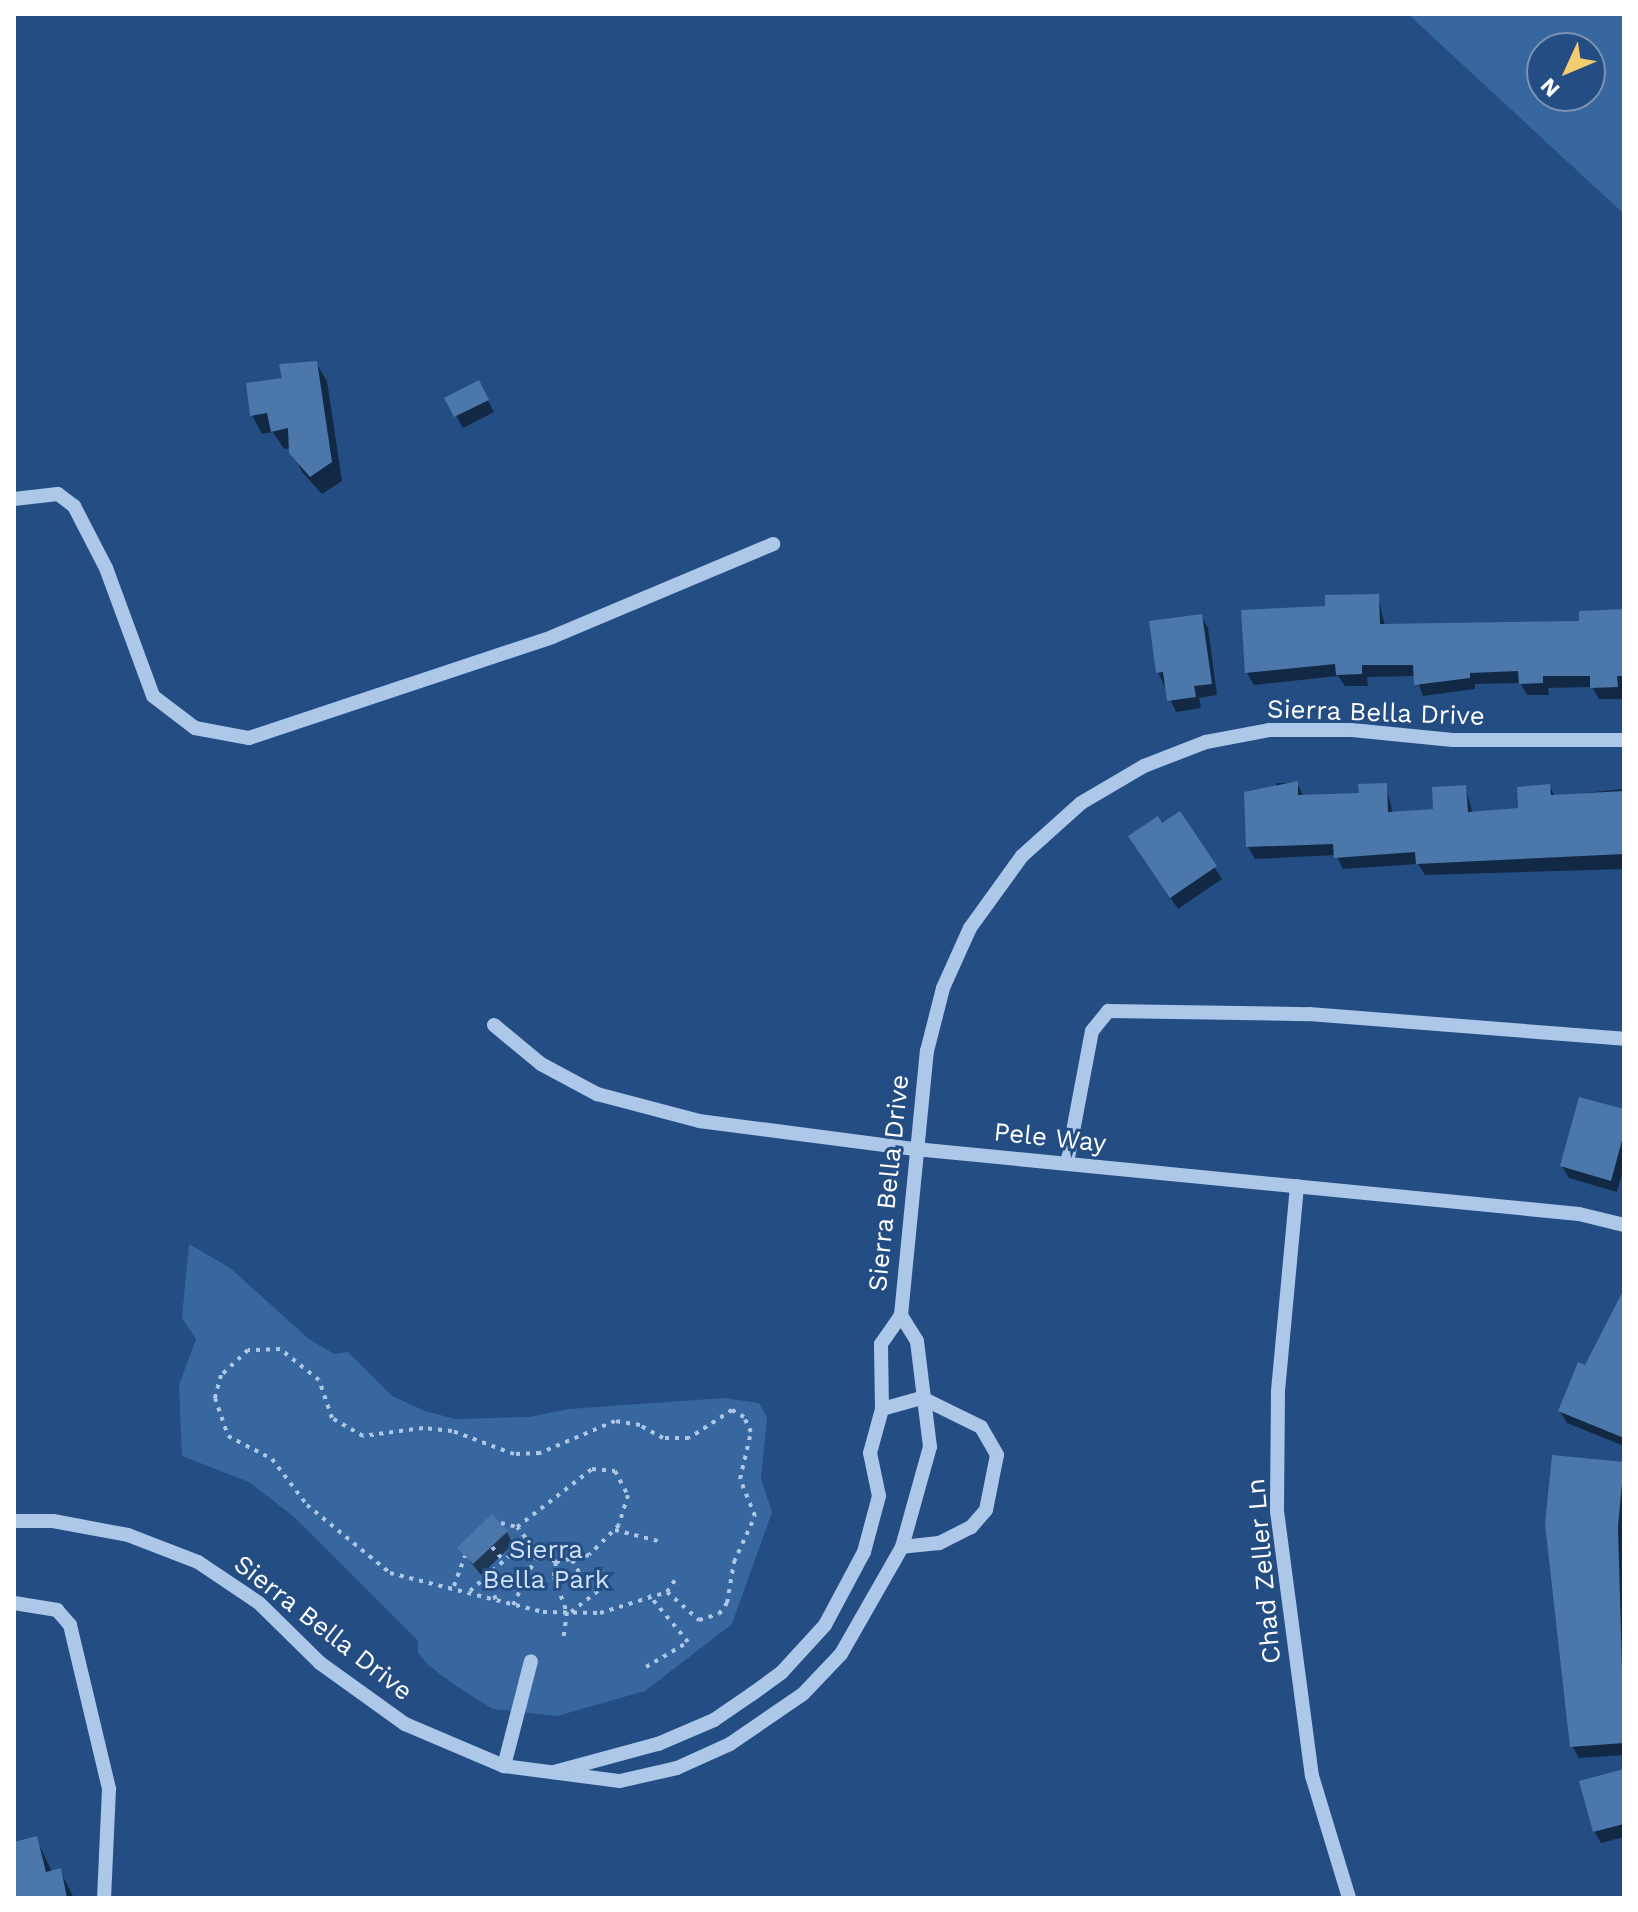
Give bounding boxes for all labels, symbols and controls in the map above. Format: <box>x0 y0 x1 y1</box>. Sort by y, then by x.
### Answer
north arrow <box>1526 32 1606 112</box>
text: N <box>1535 73 1564 102</box>
street label: Sierra Bella Drive <box>1266 694 1486 732</box>
street label: Sierra Bella Drive <box>862 1072 916 1294</box>
street label: Pele Way <box>992 1117 1108 1159</box>
street label: Chad Zeller Ln <box>1240 1477 1288 1665</box>
park label: Sierra Bella Park <box>482 1534 610 1596</box>
street label: Sierra Bella Drive <box>227 1548 419 1708</box>

